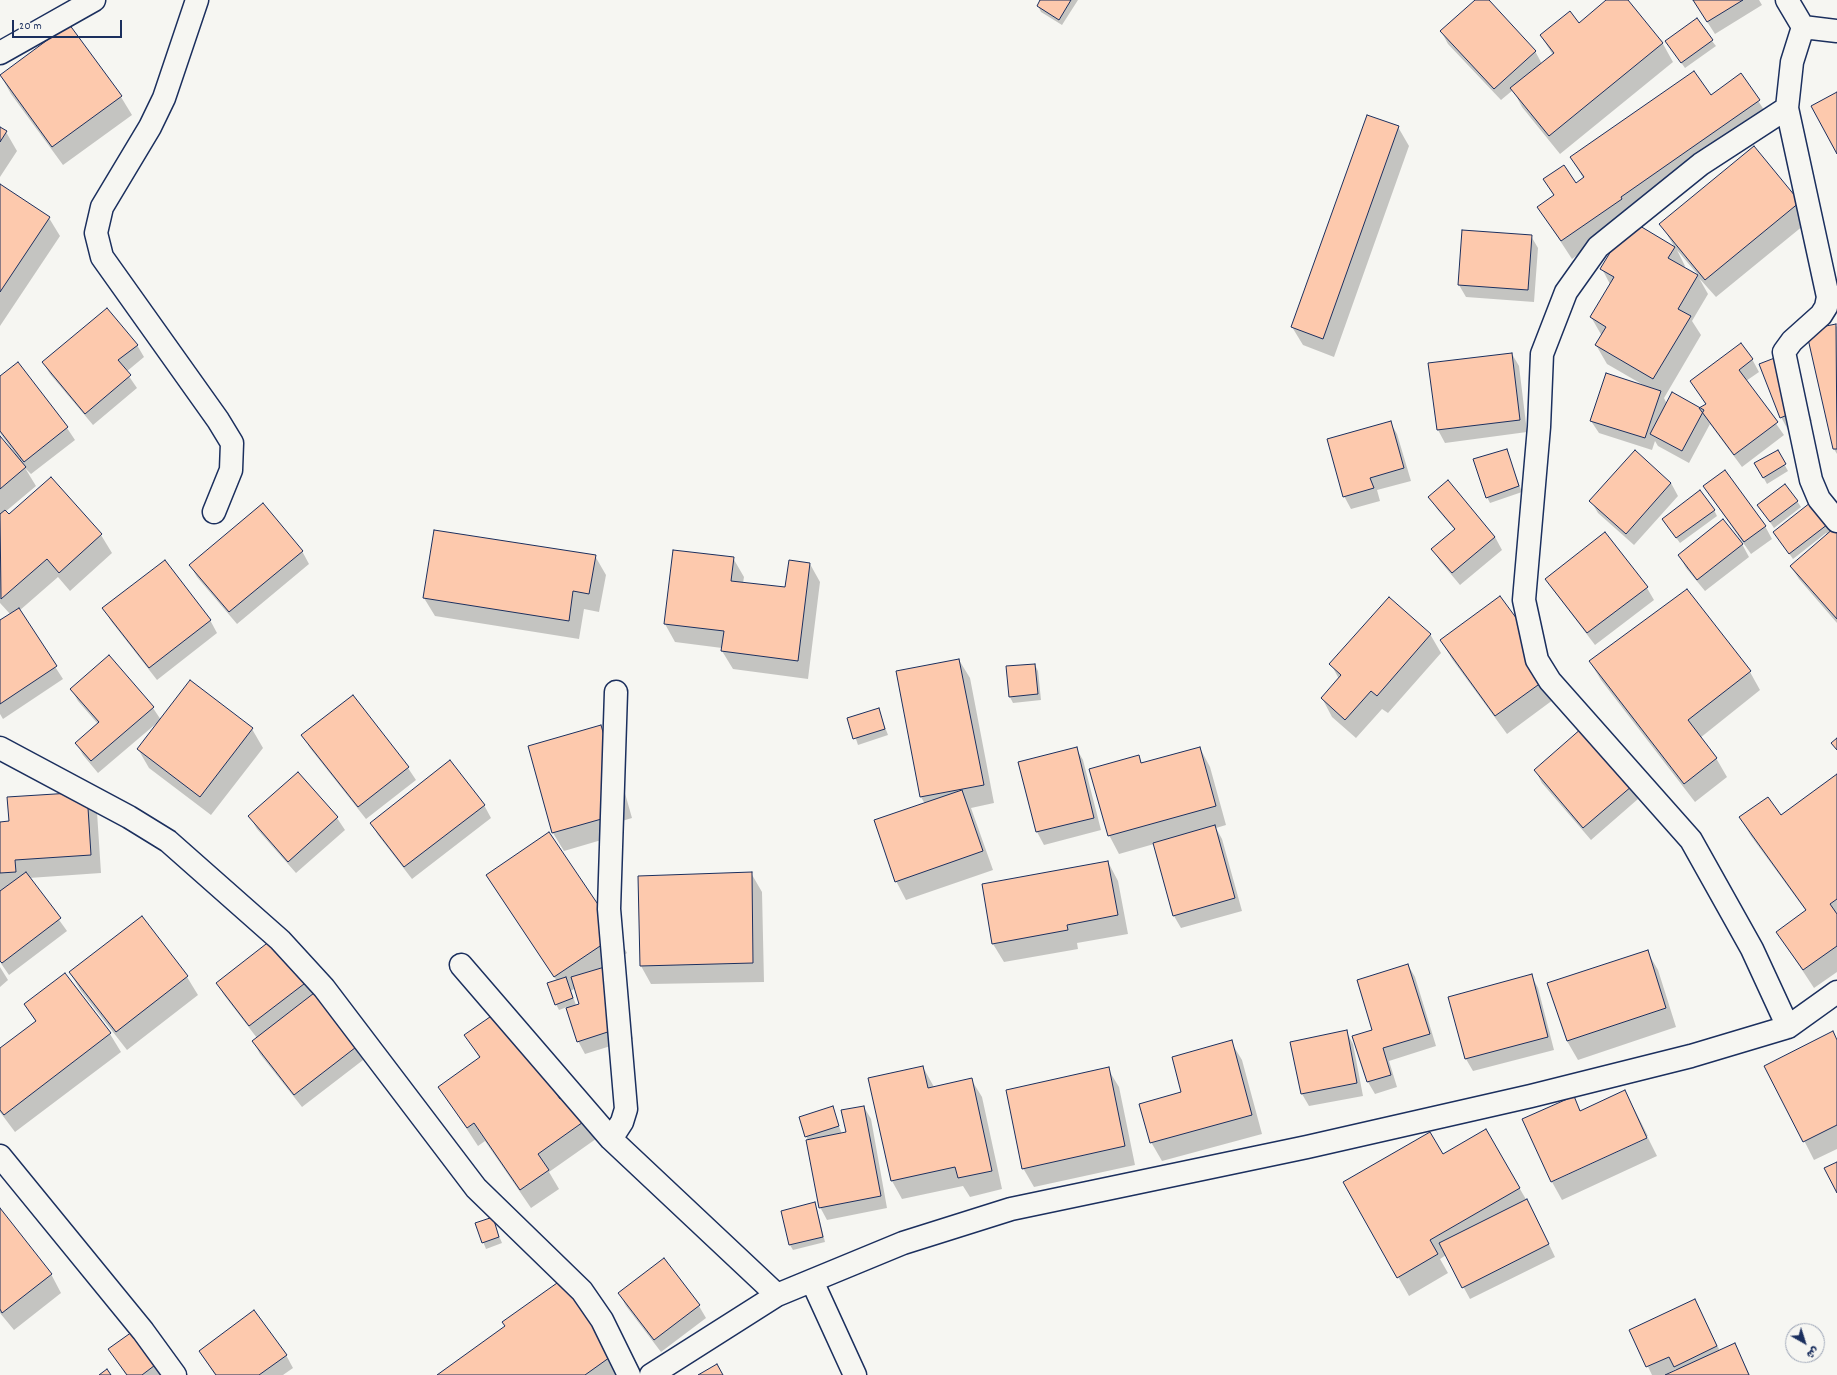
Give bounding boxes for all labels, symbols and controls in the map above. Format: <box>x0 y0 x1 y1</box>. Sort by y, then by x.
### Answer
scale bar <box>14 12 124 38</box>
text: 20 m <box>19 18 42 35</box>
north arrow <box>1785 1323 1825 1363</box>
text: ش <box>1802 1342 1822 1362</box>

